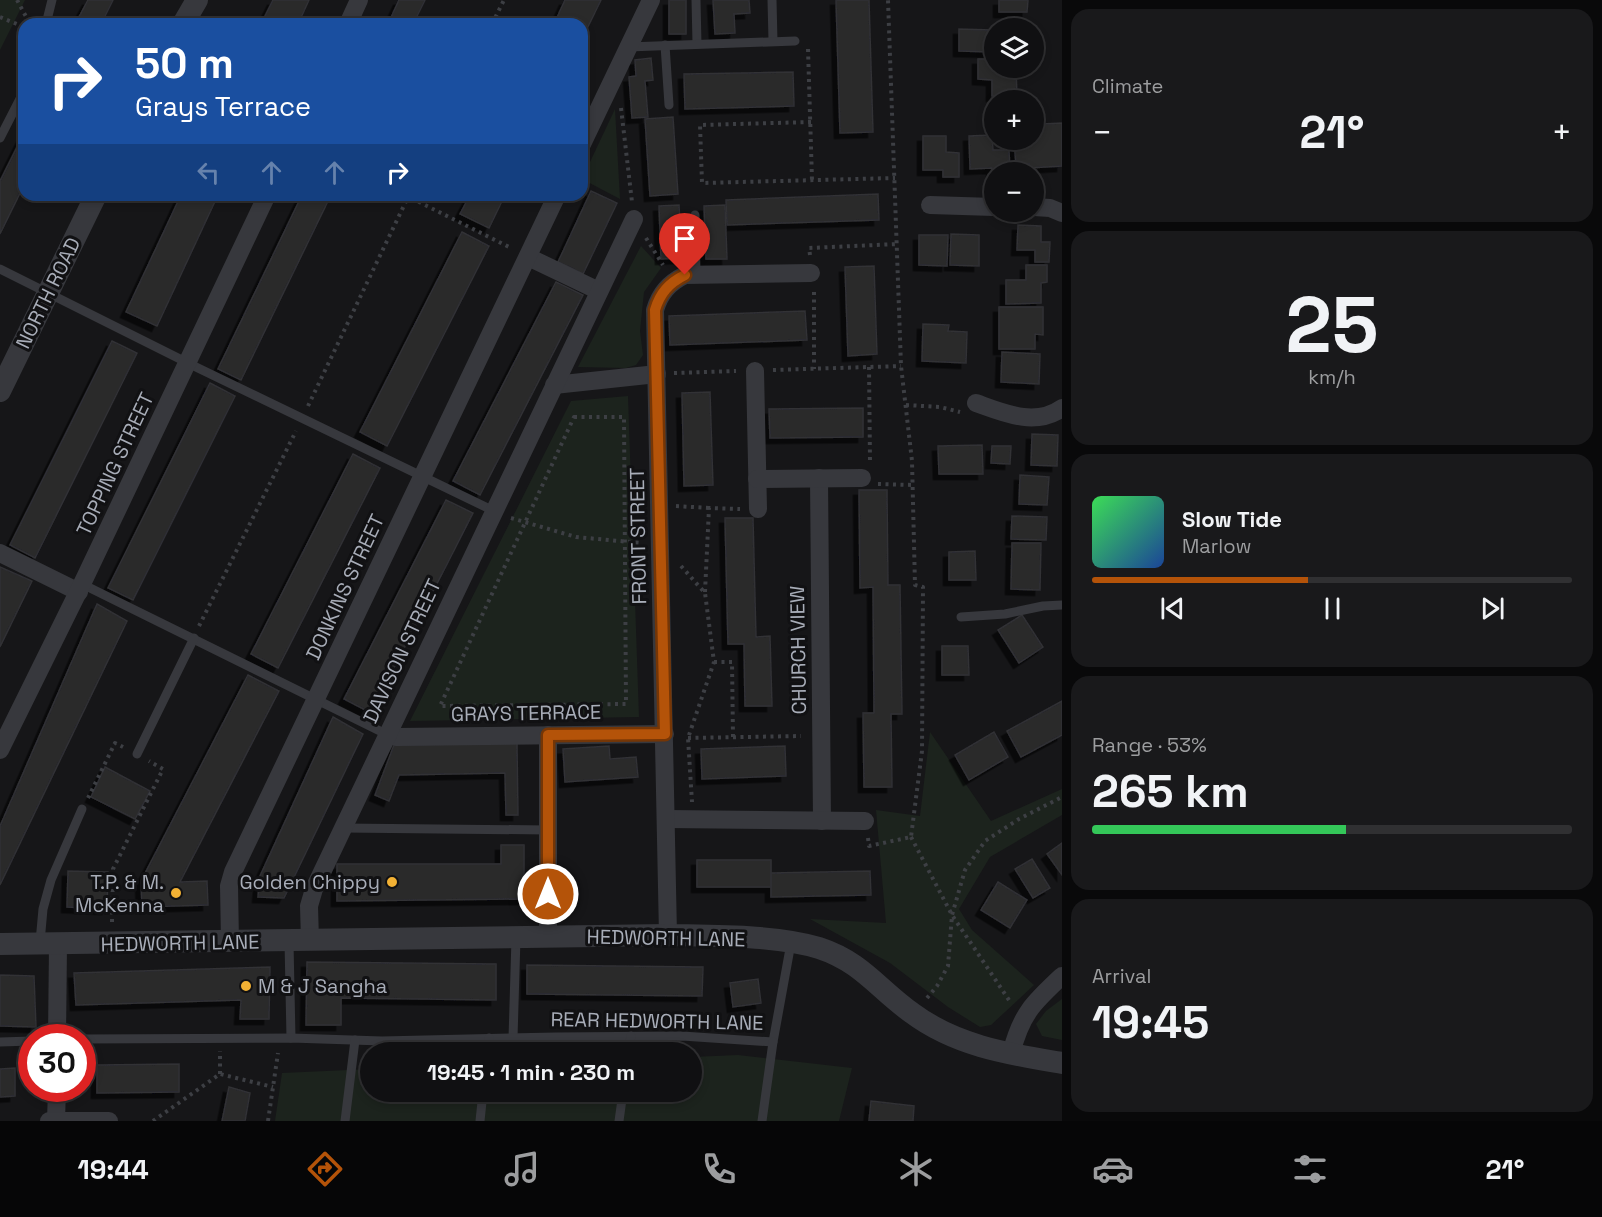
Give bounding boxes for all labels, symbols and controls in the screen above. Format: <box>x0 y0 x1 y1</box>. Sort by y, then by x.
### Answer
map controls <box>984 18 1044 222</box>
button: layers <box>984 18 1044 78</box>
text: 50 m <box>135 37 234 90</box>
icon: right <box>36 42 114 120</box>
text: Climate <box>1092 73 1163 99</box>
text: Grays Terrace <box>135 89 311 124</box>
button: + <box>984 90 1044 150</box>
text: 21° <box>1300 104 1364 161</box>
text: − <box>1092 112 1112 154</box>
text: + <box>1552 112 1572 154</box>
icon: left <box>192 156 225 189</box>
icon: ahead <box>255 156 288 189</box>
icon: ahead <box>318 156 351 189</box>
icon: right <box>381 156 414 189</box>
button: − <box>984 162 1044 222</box>
pin <box>659 213 710 275</box>
icon: arrive <box>668 222 701 255</box>
street label: NORTH ROAD <box>10 233 86 353</box>
text: 25 <box>1285 275 1379 375</box>
text: km/h <box>1308 364 1356 390</box>
street label: TOPPING STREET <box>70 388 160 540</box>
street label: FRONT STREET <box>624 467 652 605</box>
text: Slow Tide <box>1182 505 1282 533</box>
street label: DONKINS STREET <box>300 510 390 664</box>
text: Marlow <box>1182 533 1251 559</box>
street label: DAVISON STREET <box>357 574 447 727</box>
street label: CHURCH VIEW <box>784 585 812 715</box>
icon: previous <box>1156 592 1189 625</box>
icon: pause <box>1316 592 1349 625</box>
icon: next <box>1476 592 1509 625</box>
street label: GRAYS TERRACE <box>451 699 601 727</box>
text: Range · 53% <box>1092 732 1207 758</box>
text: 265 km <box>1092 763 1249 820</box>
position arrow <box>516 862 580 926</box>
place label: T.P. & M. McKenna <box>75 869 164 918</box>
place label: Golden Chippy <box>239 869 380 895</box>
marker: Golden Chippy <box>385 875 399 889</box>
marker: T.P. & M. McKenna <box>169 886 183 900</box>
street label: HEDWORTH LANE <box>586 924 746 952</box>
street label: HEDWORTH LANE <box>100 929 260 957</box>
text: Arrival <box>1092 963 1151 989</box>
place label: M & J Sangha <box>258 973 387 999</box>
marker: M & J Sangha <box>239 979 253 993</box>
text: 19:45 <box>1092 994 1209 1051</box>
street label: REAR HEDWORTH LANE <box>550 1006 764 1036</box>
speed limit sign: 30 <box>18 1024 96 1102</box>
text: 19:45 · 1 min · 230 m <box>427 1058 635 1086</box>
icon: directions <box>304 1148 346 1190</box>
icon: music <box>501 1148 543 1190</box>
icon: phone <box>698 1148 740 1190</box>
icon: climate <box>895 1148 937 1190</box>
icon: car <box>1092 1148 1134 1190</box>
icon: filters <box>1289 1148 1331 1190</box>
text: 19:44 <box>77 1152 149 1187</box>
text: 21° <box>1486 1152 1524 1187</box>

